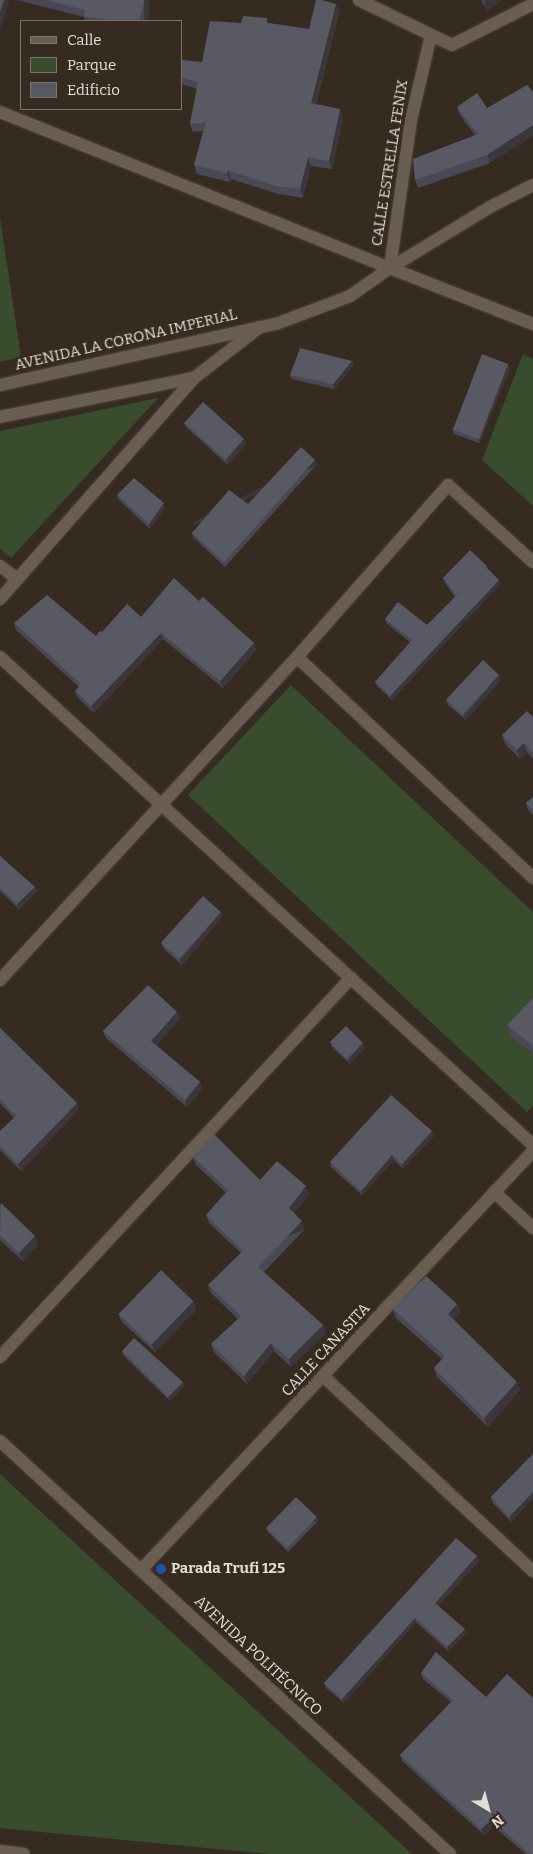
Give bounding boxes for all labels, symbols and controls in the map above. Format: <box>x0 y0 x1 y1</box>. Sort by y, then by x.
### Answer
legend <box>20 20 182 110</box>
text: Calle <box>67 31 101 49</box>
text: Parque <box>67 56 116 74</box>
street label: CALLE ESTRELLA FENIX <box>368 79 412 247</box>
text: Edificio <box>67 81 120 99</box>
street label: AVENIDA LA CORONA IMPERIAL <box>13 306 239 374</box>
street label: CALLE CANASITA <box>278 1300 374 1400</box>
place label: Parada Trufi 125 <box>171 1560 285 1578</box>
marker: Parada Trufi 125 <box>155 1563 167 1575</box>
street label: AVENIDA POLITÉCNICO <box>191 1592 325 1720</box>
north arrow <box>463 1784 513 1834</box>
text: N <box>488 1811 507 1831</box>

